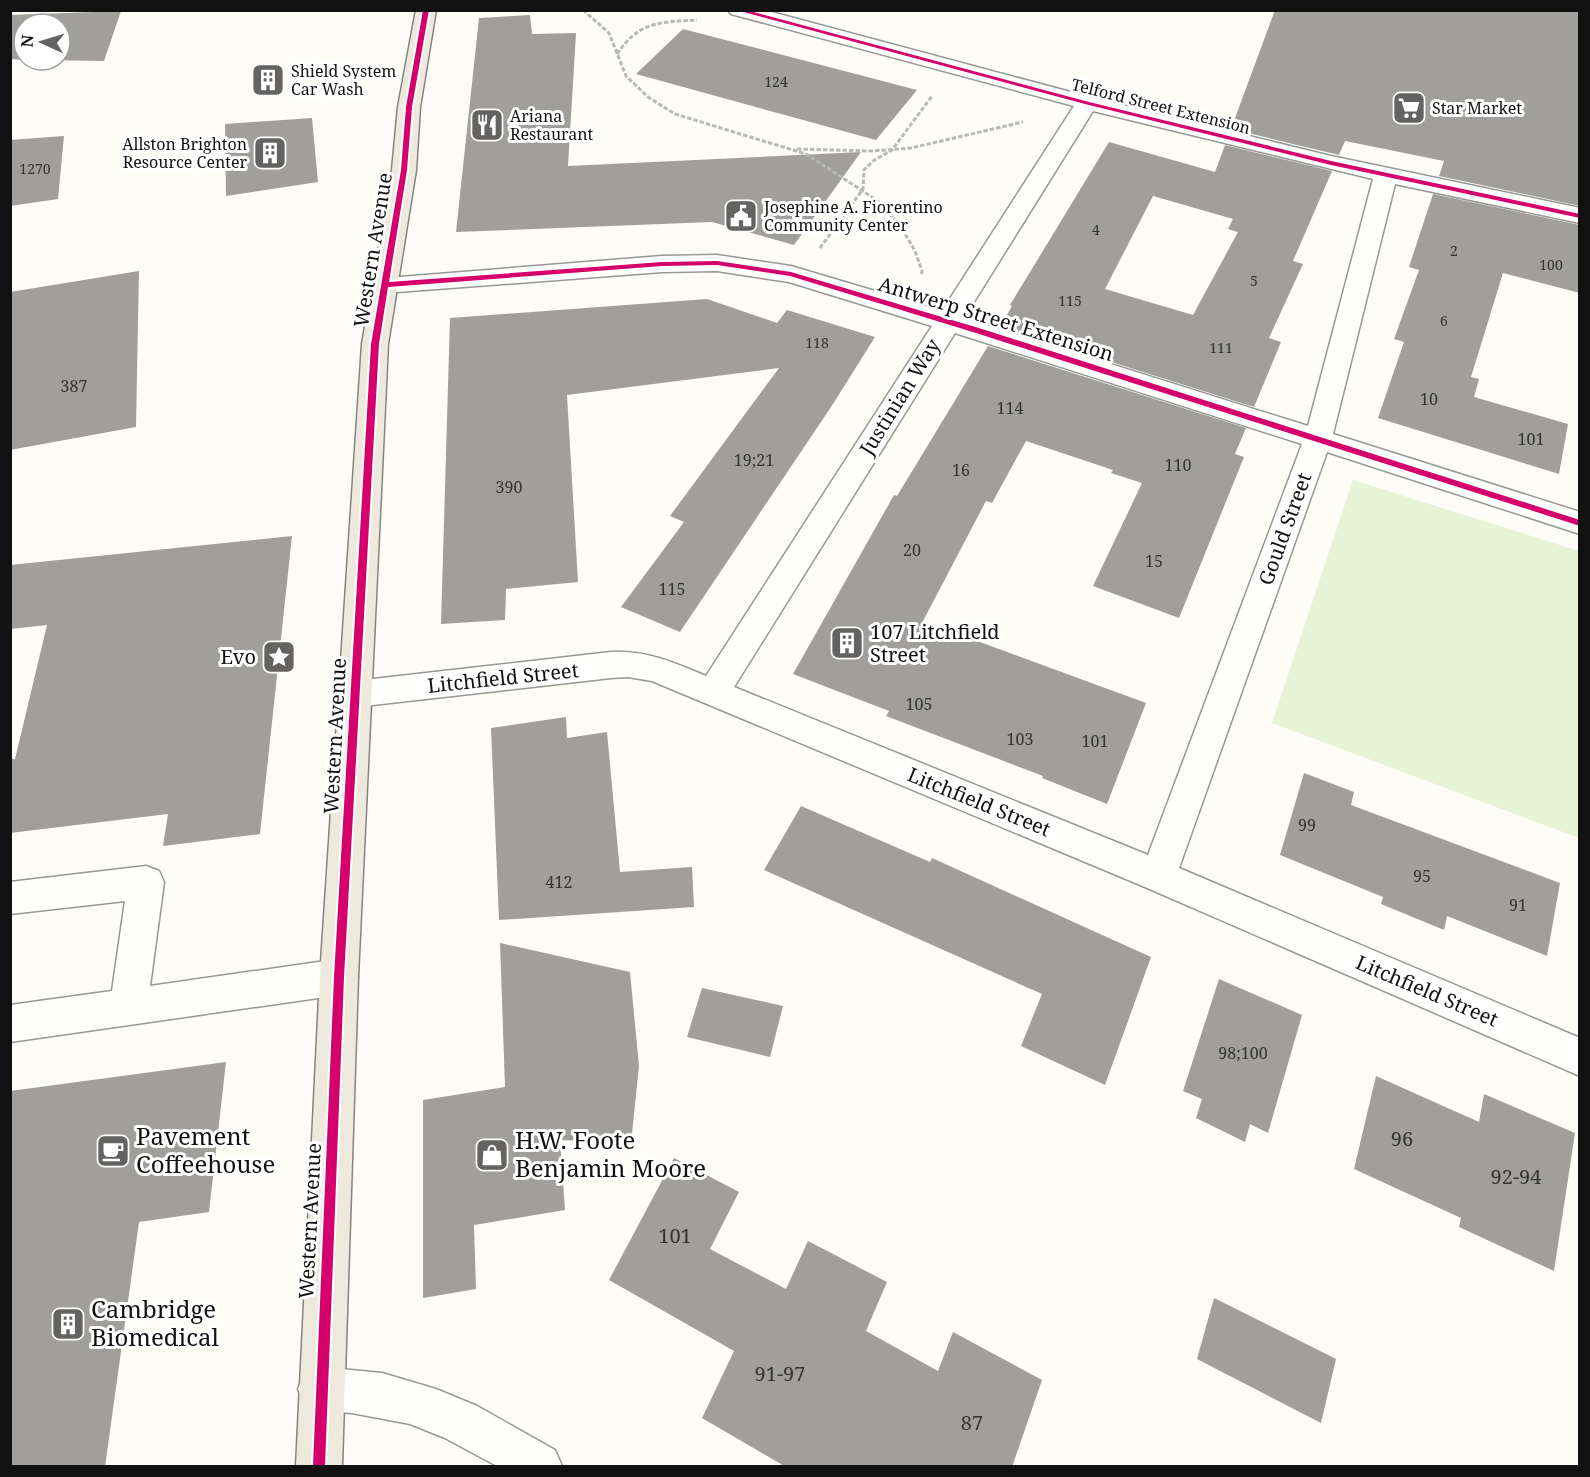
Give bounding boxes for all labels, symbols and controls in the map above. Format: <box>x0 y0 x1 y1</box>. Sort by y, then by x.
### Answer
north arrow <box>12 12 72 72</box>
text: N <box>16 34 38 48</box>
place label: Shield System Car Wash <box>291 60 396 100</box>
building icon: Shield System Car Wash <box>250 62 286 98</box>
house number: 124 <box>764 72 788 91</box>
street label: Telford Street Extension <box>1069 73 1253 139</box>
supermarket icon: Star Market <box>1391 90 1427 126</box>
place label: Star Market <box>1432 97 1522 119</box>
place label: Ariana Restaurant <box>510 105 594 145</box>
restaurant icon: Ariana Restaurant <box>469 107 505 143</box>
place label: Allston Brighton Resource Center <box>122 133 247 173</box>
building icon: Allston Brighton Resource Center <box>252 135 288 171</box>
house number: 1270 <box>19 159 51 178</box>
street label: Western Avenue <box>347 171 398 329</box>
place label: Josephine A. Fiorentino Community Center <box>763 196 943 236</box>
public building icon: Josephine A. Fiorentino Community Center <box>723 198 759 234</box>
house number: 4 <box>1092 220 1100 239</box>
house number: 2 <box>1450 241 1458 260</box>
house number: 100 <box>1539 255 1563 274</box>
street label: Antwerp Street Extension <box>875 270 1117 367</box>
house number: 5 <box>1250 271 1258 290</box>
house number: 115 <box>1058 291 1082 310</box>
house number: 6 <box>1440 311 1448 330</box>
house number: 118 <box>805 333 829 352</box>
street label: Justinian Way <box>852 333 947 461</box>
house number: 111 <box>1209 338 1233 357</box>
house number: 387 <box>61 375 87 397</box>
house number: 10 <box>1420 388 1438 410</box>
house number: 114 <box>997 397 1023 419</box>
house number: 101 <box>1518 428 1544 450</box>
house number: 19;21 <box>734 449 774 471</box>
house number: 110 <box>1165 454 1191 476</box>
house number: 16 <box>952 459 970 481</box>
street label: Gould Street <box>1252 469 1317 589</box>
house number: 390 <box>496 476 522 498</box>
house number: 20 <box>903 539 921 561</box>
house number: 15 <box>1145 550 1163 572</box>
house number: 115 <box>659 578 685 600</box>
place label: 107 Litchfield Street <box>870 618 1000 668</box>
building icon: 107 Litchfield Street <box>829 625 865 661</box>
place icon: Evo <box>261 639 297 675</box>
place label: Evo <box>220 643 256 670</box>
street label: Litchfield Street <box>426 656 580 699</box>
street label: Western Avenue <box>317 657 352 815</box>
house number: 105 <box>906 693 932 715</box>
house number: 103 <box>1007 728 1033 750</box>
house number: 101 <box>1082 730 1108 752</box>
street label: Litchfield Street <box>904 761 1055 843</box>
house number: 99 <box>1298 814 1316 836</box>
house number: 95 <box>1413 865 1431 887</box>
house number: 412 <box>546 871 572 893</box>
house number: 91 <box>1509 894 1527 916</box>
street label: Litchfield Street <box>1352 948 1502 1033</box>
house number: 98;100 <box>1218 1042 1268 1064</box>
place label: Pavement Coffeehouse <box>136 1119 275 1180</box>
place label: H.W. Foote Benjamin Moore <box>515 1123 706 1184</box>
house number: 96 <box>1391 1125 1413 1152</box>
cafe icon: Pavement Coffeehouse <box>95 1133 131 1169</box>
shop icon: H.W. Foote Benjamin Moore <box>474 1137 510 1173</box>
street label: Western Avenue <box>292 1142 327 1300</box>
house number: 92-94 <box>1491 1163 1541 1190</box>
house number: 101 <box>658 1222 692 1249</box>
place label: Cambridge Biomedical <box>91 1292 219 1353</box>
building icon: Cambridge Biomedical <box>50 1306 86 1342</box>
house number: 91-97 <box>755 1360 805 1387</box>
house number: 87 <box>961 1409 983 1436</box>

